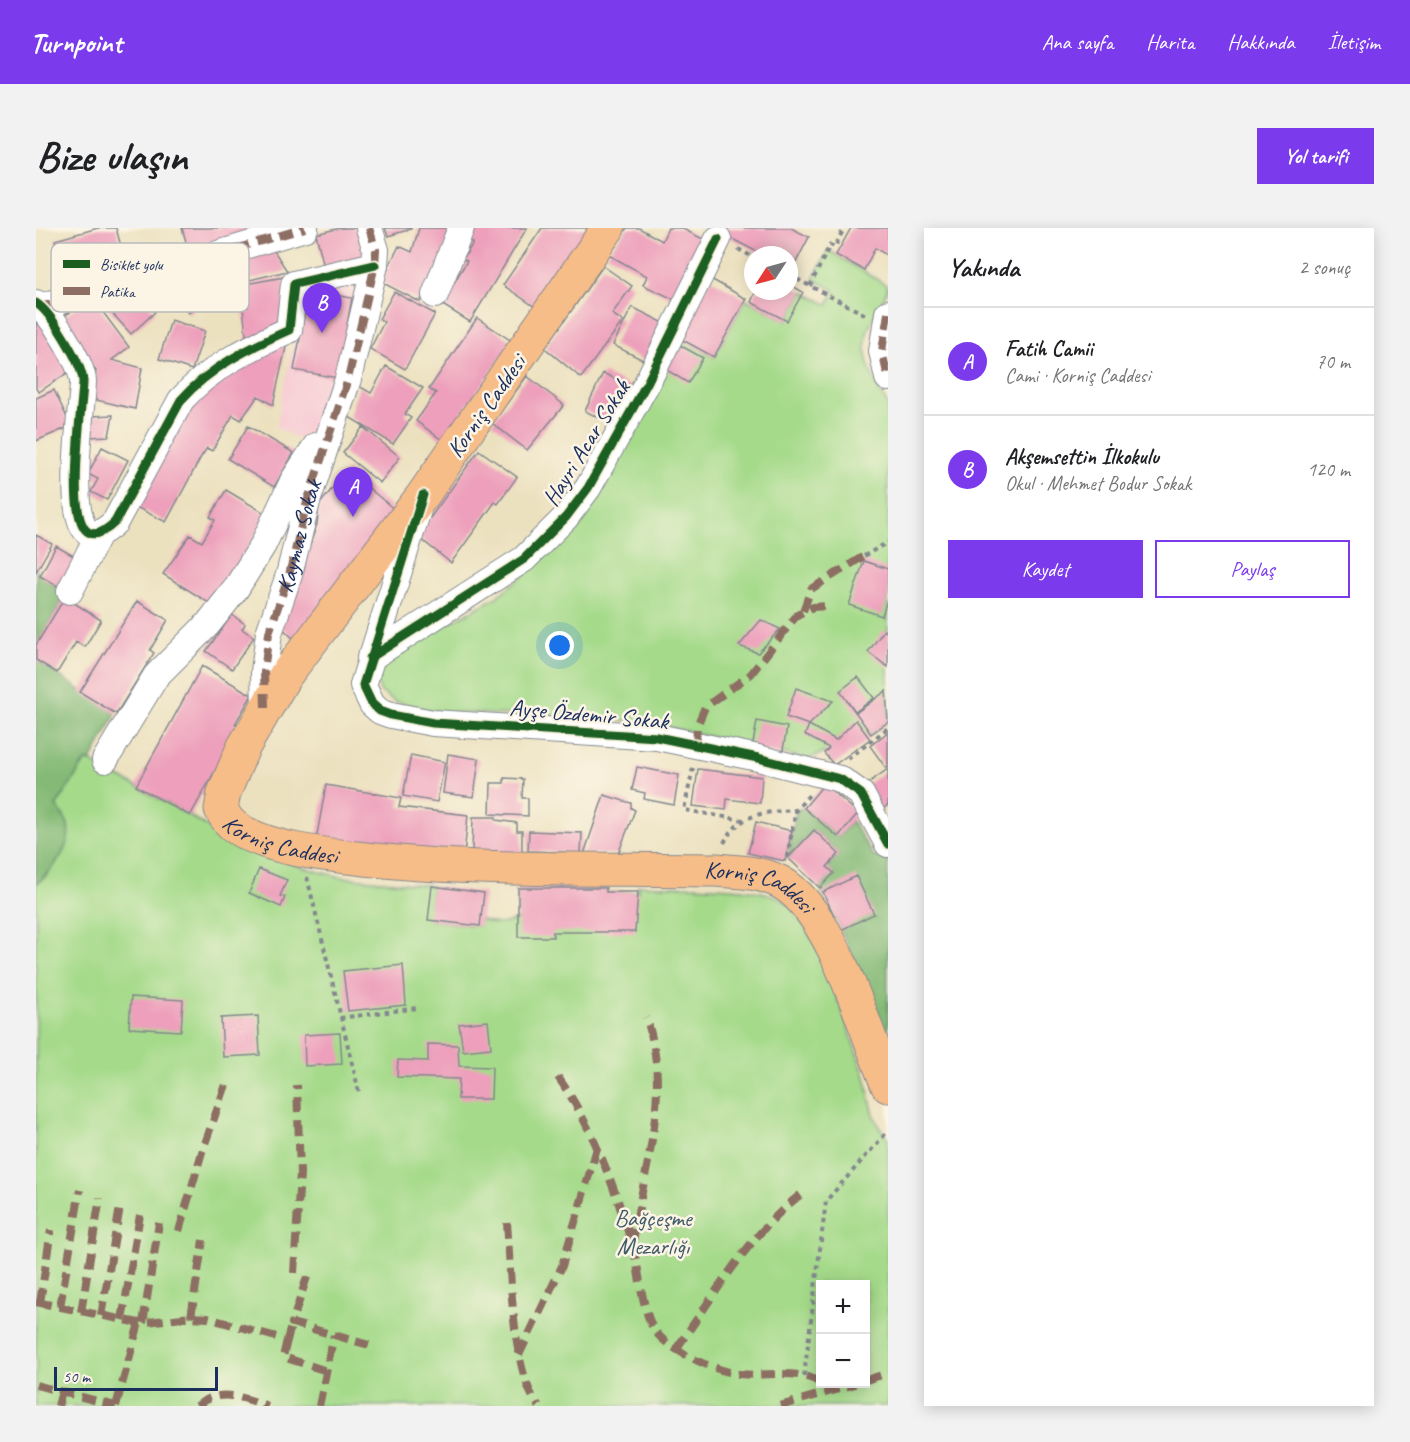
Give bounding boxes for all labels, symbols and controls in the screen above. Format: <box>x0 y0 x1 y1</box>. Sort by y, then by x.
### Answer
text: Turnpoint <box>30 25 122 60</box>
text: Ana sayfa <box>1042 29 1113 55</box>
text: Harita <box>1146 29 1194 55</box>
text: Hakkında <box>1227 29 1295 55</box>
text: İletişim <box>1328 29 1380 55</box>
button: Yol tarifi <box>1257 128 1374 184</box>
text: Bize ulaşın <box>36 130 187 183</box>
legend <box>51 243 249 312</box>
north arrow <box>744 246 798 300</box>
text: Yakında <box>948 251 1019 284</box>
text: Bisiklet yolu <box>100 255 164 275</box>
text: 2 sonuç <box>1299 255 1350 280</box>
text: Patika <box>100 282 136 302</box>
pin: B <box>302 284 342 333</box>
text: Fatih Camii <box>1005 335 1093 363</box>
street label: Korniş Caddesi <box>440 346 534 463</box>
text: A <box>962 349 973 374</box>
text: 70 m <box>1316 349 1350 374</box>
text: Cami · Korniş Caddesi <box>1005 363 1150 388</box>
street label: Hayri Acar Sokak <box>535 373 638 512</box>
text: Akşemsettin İlkokulu <box>1005 443 1159 471</box>
text: B <box>962 457 973 482</box>
text: 120 m <box>1307 457 1350 482</box>
pin: A <box>334 468 372 517</box>
text: Okul · Mehmet Bodur Sokak <box>1005 471 1191 496</box>
street label: Kaymaz Sokak <box>269 474 329 596</box>
button: Kaydet <box>948 540 1143 598</box>
button: Paylaş <box>1155 540 1350 598</box>
your location <box>545 631 574 660</box>
street label: Ayşe Özdemir Sokak <box>508 692 672 736</box>
street label: Korniş Caddesi <box>216 809 343 871</box>
street label: Korniş Caddesi <box>704 855 824 922</box>
park label: Bağçeşme Mezarlığı <box>614 1203 694 1261</box>
map controls <box>816 1280 870 1388</box>
button: + <box>816 1280 870 1334</box>
button: − <box>816 1334 870 1388</box>
scale bar <box>54 1364 218 1392</box>
text: 50 m <box>63 1367 90 1387</box>

